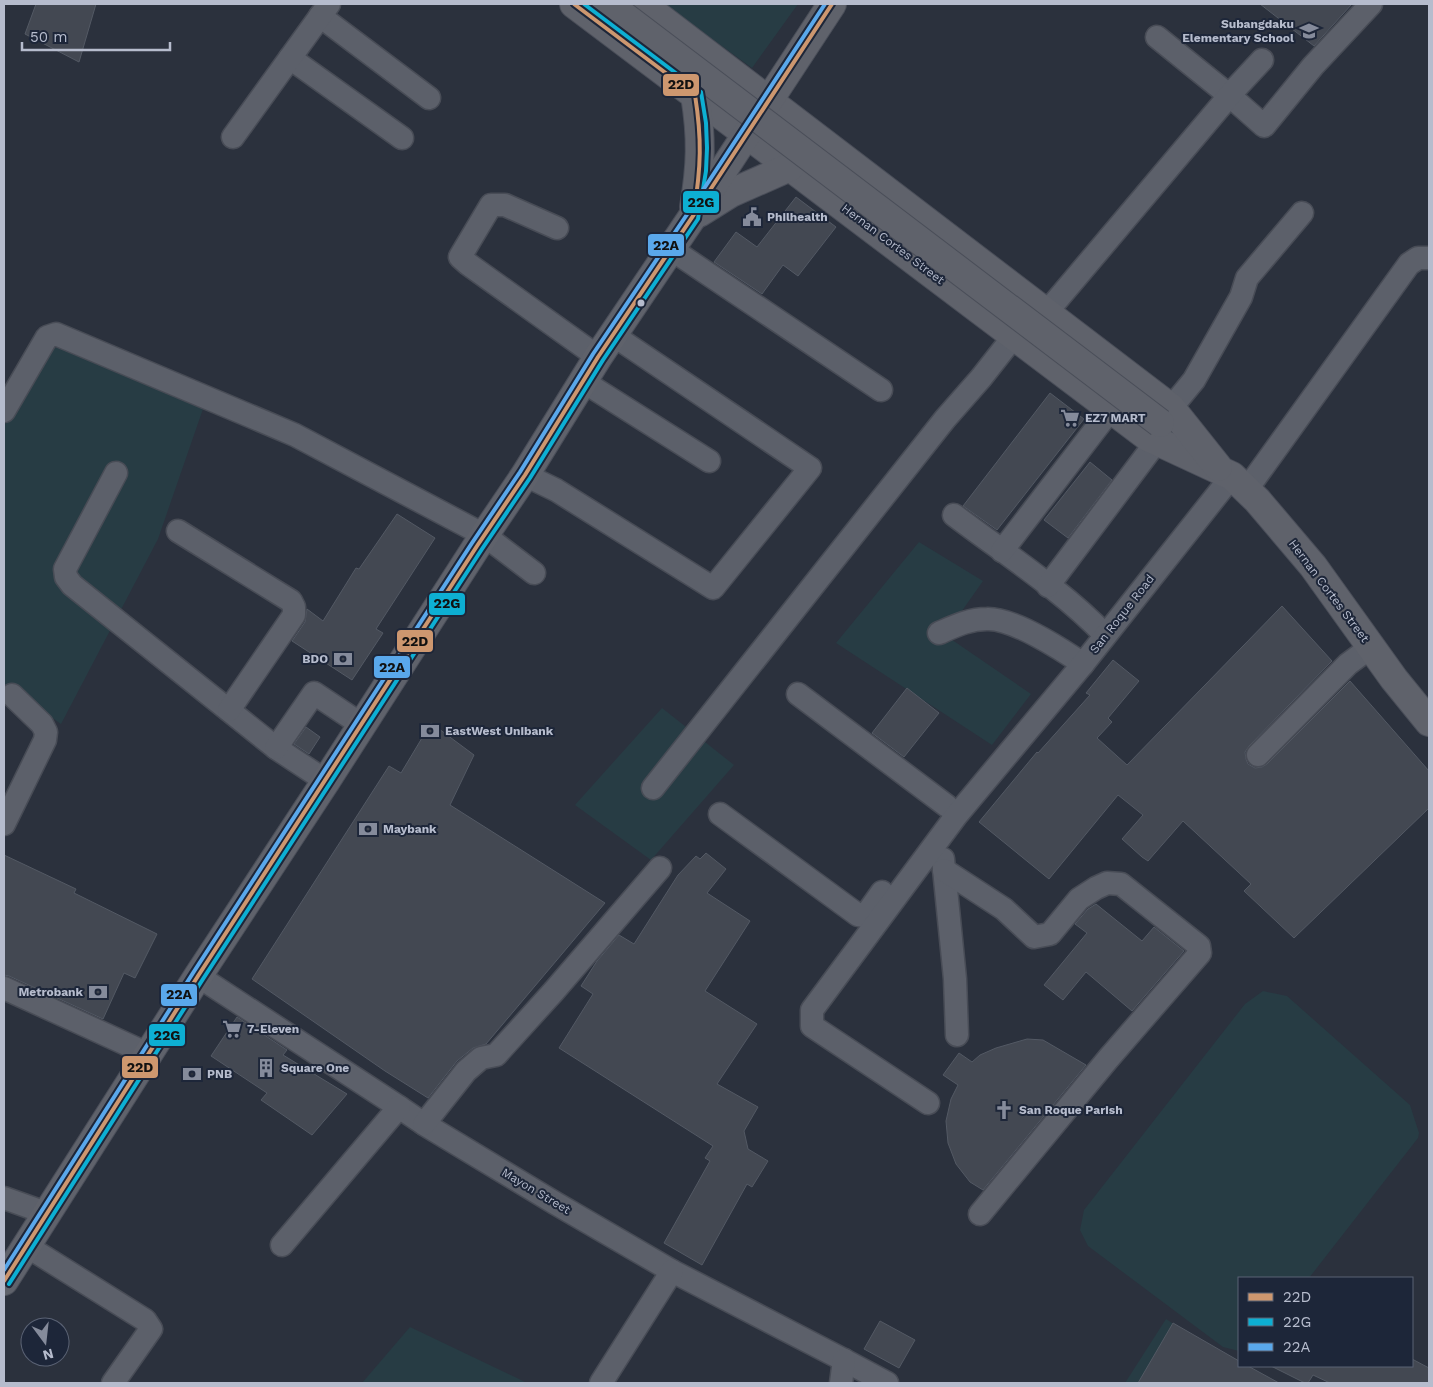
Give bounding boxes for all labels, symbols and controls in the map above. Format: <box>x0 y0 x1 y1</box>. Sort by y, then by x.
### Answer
place label: Subangdaku Elementary School <box>1182 17 1294 45</box>
scale bar <box>22 20 170 52</box>
school or university icon: Subangdaku Elementary School <box>1298 20 1320 42</box>
text: 50 m <box>30 28 67 46</box>
line badge: 22D <box>662 73 700 97</box>
text: 22D <box>668 76 694 92</box>
line badge: 22G <box>682 190 720 214</box>
text: 22G <box>688 194 714 210</box>
street label: Hernan Cortes Street <box>839 201 947 287</box>
public building icon: Philhealth <box>741 206 763 228</box>
place label: Philhealth <box>767 210 828 224</box>
line badge: 22A <box>647 233 685 257</box>
text: 22A <box>653 237 680 253</box>
unlabelled marker <box>636 298 646 308</box>
supermarket icon: EZ7 MART <box>1059 407 1081 429</box>
place label: EZ7 MART <box>1085 411 1146 425</box>
street label: Hernan Cortes Street <box>1286 537 1372 645</box>
street label: San Roque Road <box>1087 572 1157 656</box>
line badge: 22G <box>428 592 466 616</box>
text: 22G <box>434 595 460 611</box>
line badge: 22D <box>396 629 434 653</box>
text: 22D <box>402 633 428 649</box>
bank icon: BDO <box>332 648 354 670</box>
place label: BDO <box>302 652 328 666</box>
line badge: 22A <box>373 655 411 679</box>
text: 22A <box>379 659 406 675</box>
bank icon: EastWest Unibank <box>419 720 441 742</box>
place label: EastWest Unibank <box>445 724 554 738</box>
bank icon: Maybank <box>357 818 379 840</box>
place label: Maybank <box>383 822 437 836</box>
bank icon: Metrobank <box>87 981 109 1003</box>
line badge: 22A <box>160 983 198 1007</box>
place label: Metrobank <box>18 985 84 999</box>
text: 22A <box>166 986 193 1002</box>
supermarket icon: 7-Eleven <box>221 1018 243 1040</box>
place label: 7-Eleven <box>247 1022 299 1036</box>
line badge: 22G <box>148 1023 186 1047</box>
text: 22G <box>154 1027 180 1043</box>
line badge: 22D <box>121 1055 159 1079</box>
building icon: Square One <box>255 1057 277 1079</box>
text: 22D <box>127 1059 153 1075</box>
place label: Square One <box>281 1061 349 1075</box>
bank icon: PNB <box>181 1063 203 1085</box>
place label: PNB <box>207 1067 232 1081</box>
church icon: San Roque Parish <box>993 1099 1015 1121</box>
place label: San Roque Parish <box>1019 1103 1123 1117</box>
street label: Mayon Street <box>499 1165 573 1217</box>
legend <box>1238 1277 1413 1367</box>
text: 22D <box>1283 1288 1311 1306</box>
text: 22G <box>1283 1313 1311 1331</box>
north arrow <box>20 1317 70 1367</box>
text: 22A <box>1283 1338 1310 1356</box>
text: N <box>41 1345 55 1364</box>

